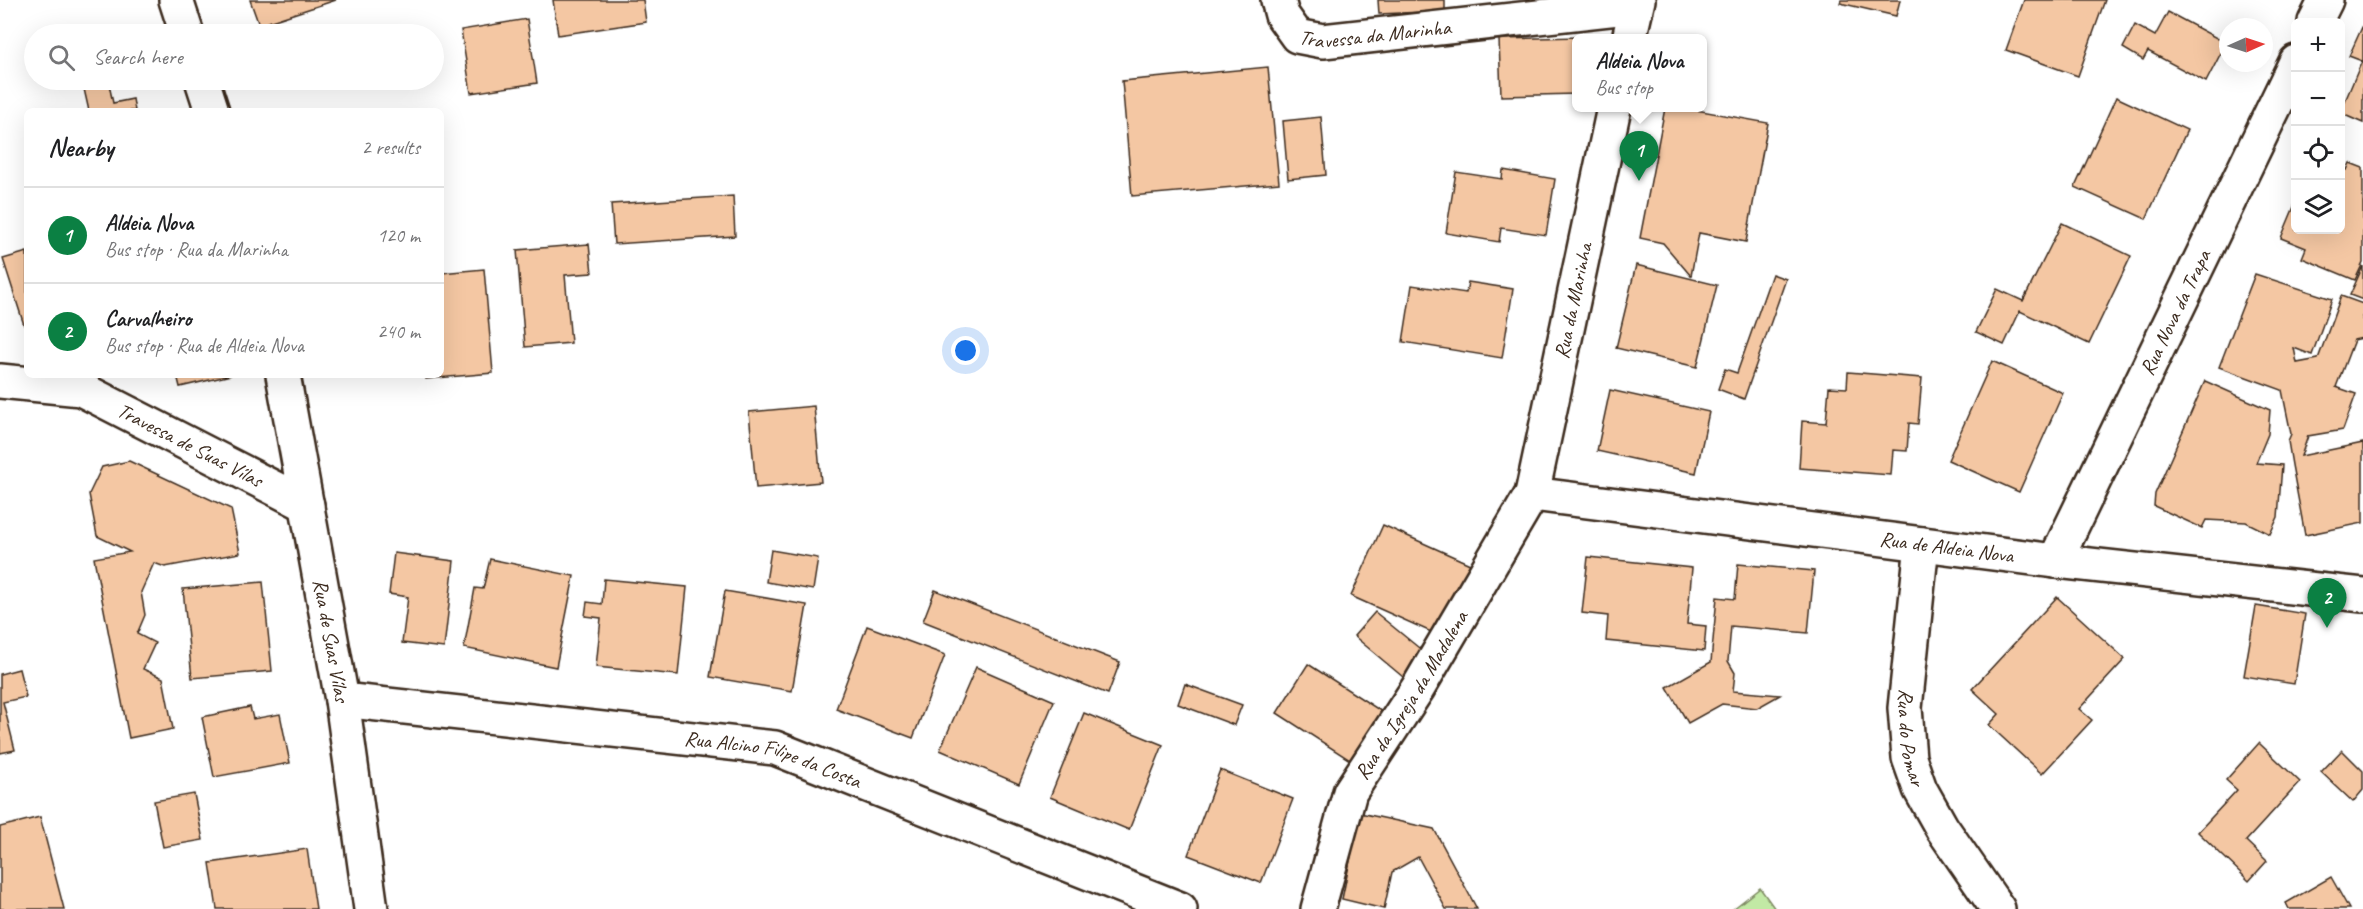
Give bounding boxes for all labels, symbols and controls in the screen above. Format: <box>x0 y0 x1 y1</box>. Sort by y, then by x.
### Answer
street label: Travessa da Marinha <box>1297 14 1454 54</box>
north arrow <box>2219 18 2273 72</box>
map controls <box>2291 18 2345 234</box>
button: + <box>2291 18 2345 72</box>
search box <box>24 24 444 90</box>
popup <box>1572 34 1707 112</box>
icon: search <box>45 41 78 74</box>
text: Search here <box>93 43 183 71</box>
text: Aldeia Nova <box>1595 47 1684 75</box>
button: − <box>2291 72 2345 126</box>
text: Bus stop <box>1595 75 1653 100</box>
button: locate <box>2291 126 2345 180</box>
text: Nearby <box>48 131 113 164</box>
pin: 1 <box>1620 132 1658 181</box>
text: 2 results <box>361 135 420 160</box>
button: layers <box>2291 180 2345 234</box>
text: Aldeia Nova <box>105 209 193 237</box>
text: 1 <box>63 223 72 248</box>
text: 120 m <box>377 223 420 248</box>
text: Bus stop · Rua da Marinha <box>105 237 288 262</box>
street label: Rua da Marinha <box>1548 238 1598 361</box>
street label: Rua Nova da Trapa <box>2134 244 2217 379</box>
text: Carvalheiro <box>105 305 191 333</box>
text: 2 <box>63 319 72 344</box>
text: 240 m <box>377 319 420 344</box>
text: Bus stop · Rua de Aldeia Nova <box>105 333 304 358</box>
your location <box>951 336 980 365</box>
street label: Travessa de Suas Vílas <box>113 397 269 494</box>
street label: Rua de Aldeia Nova <box>1878 526 2017 569</box>
street label: Rua de Suas Vílas <box>307 577 355 706</box>
pin: 2 <box>2308 578 2346 628</box>
street label: Rua da Igreja da Madalena <box>1349 604 1474 784</box>
street label: Rua do Pomar <box>1892 688 1931 791</box>
street label: Rua Alcino Filipe da Costa <box>683 725 867 795</box>

